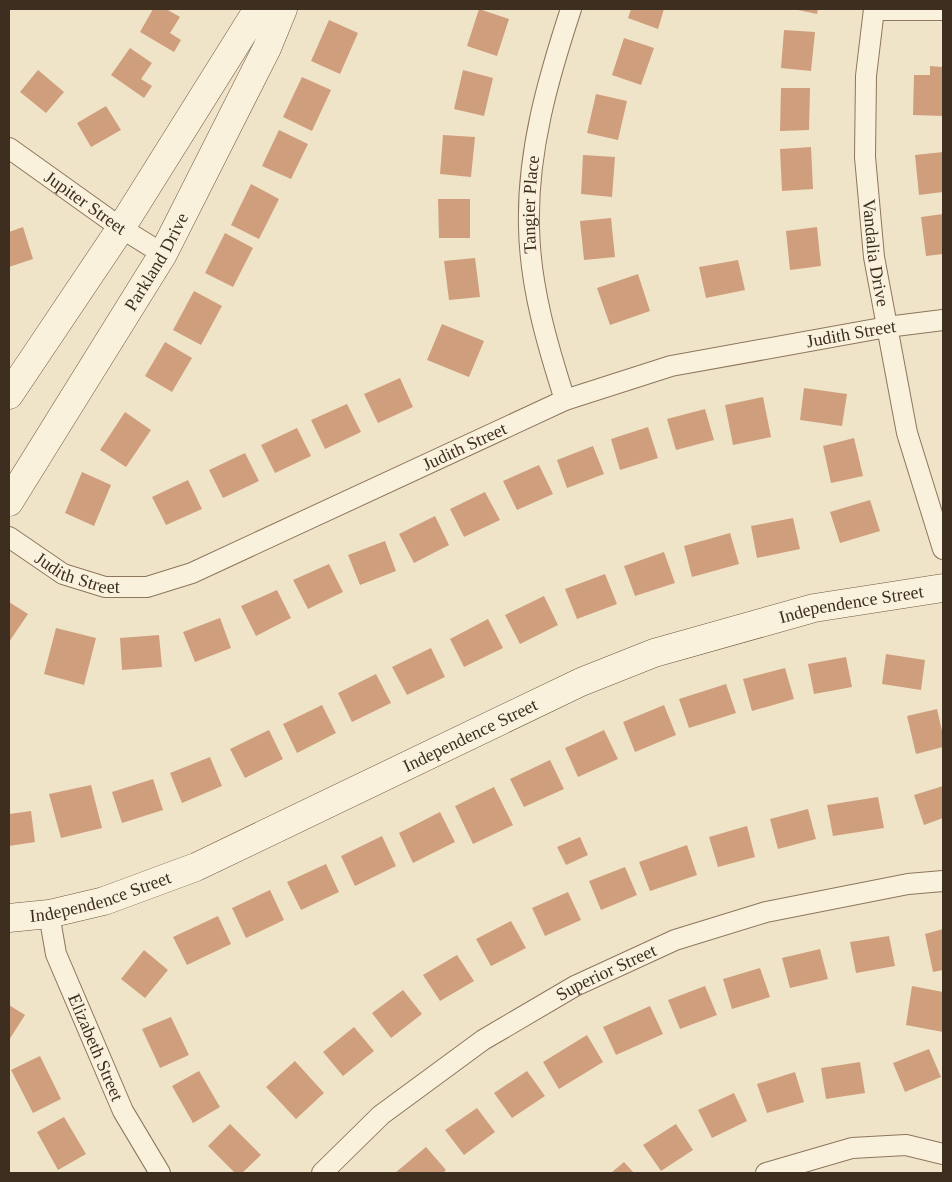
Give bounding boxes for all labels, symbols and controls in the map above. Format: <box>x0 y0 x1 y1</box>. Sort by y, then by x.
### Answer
street label: Tangier Place <box>519 154 543 254</box>
street label: Jupiter Street <box>41 167 130 239</box>
street label: Vandalia Drive <box>859 198 893 308</box>
street label: Parkland Drive <box>120 209 192 314</box>
street label: Judith Street <box>805 316 897 351</box>
street label: Judith Street <box>419 418 510 475</box>
street label: Judith Street <box>31 548 120 597</box>
street label: Independence Street <box>777 581 925 627</box>
street label: Independence Street <box>400 694 541 776</box>
street label: Independence Street <box>29 867 174 926</box>
street label: Superior Street <box>552 940 659 1005</box>
street label: Elizabeth Street <box>64 991 127 1104</box>

